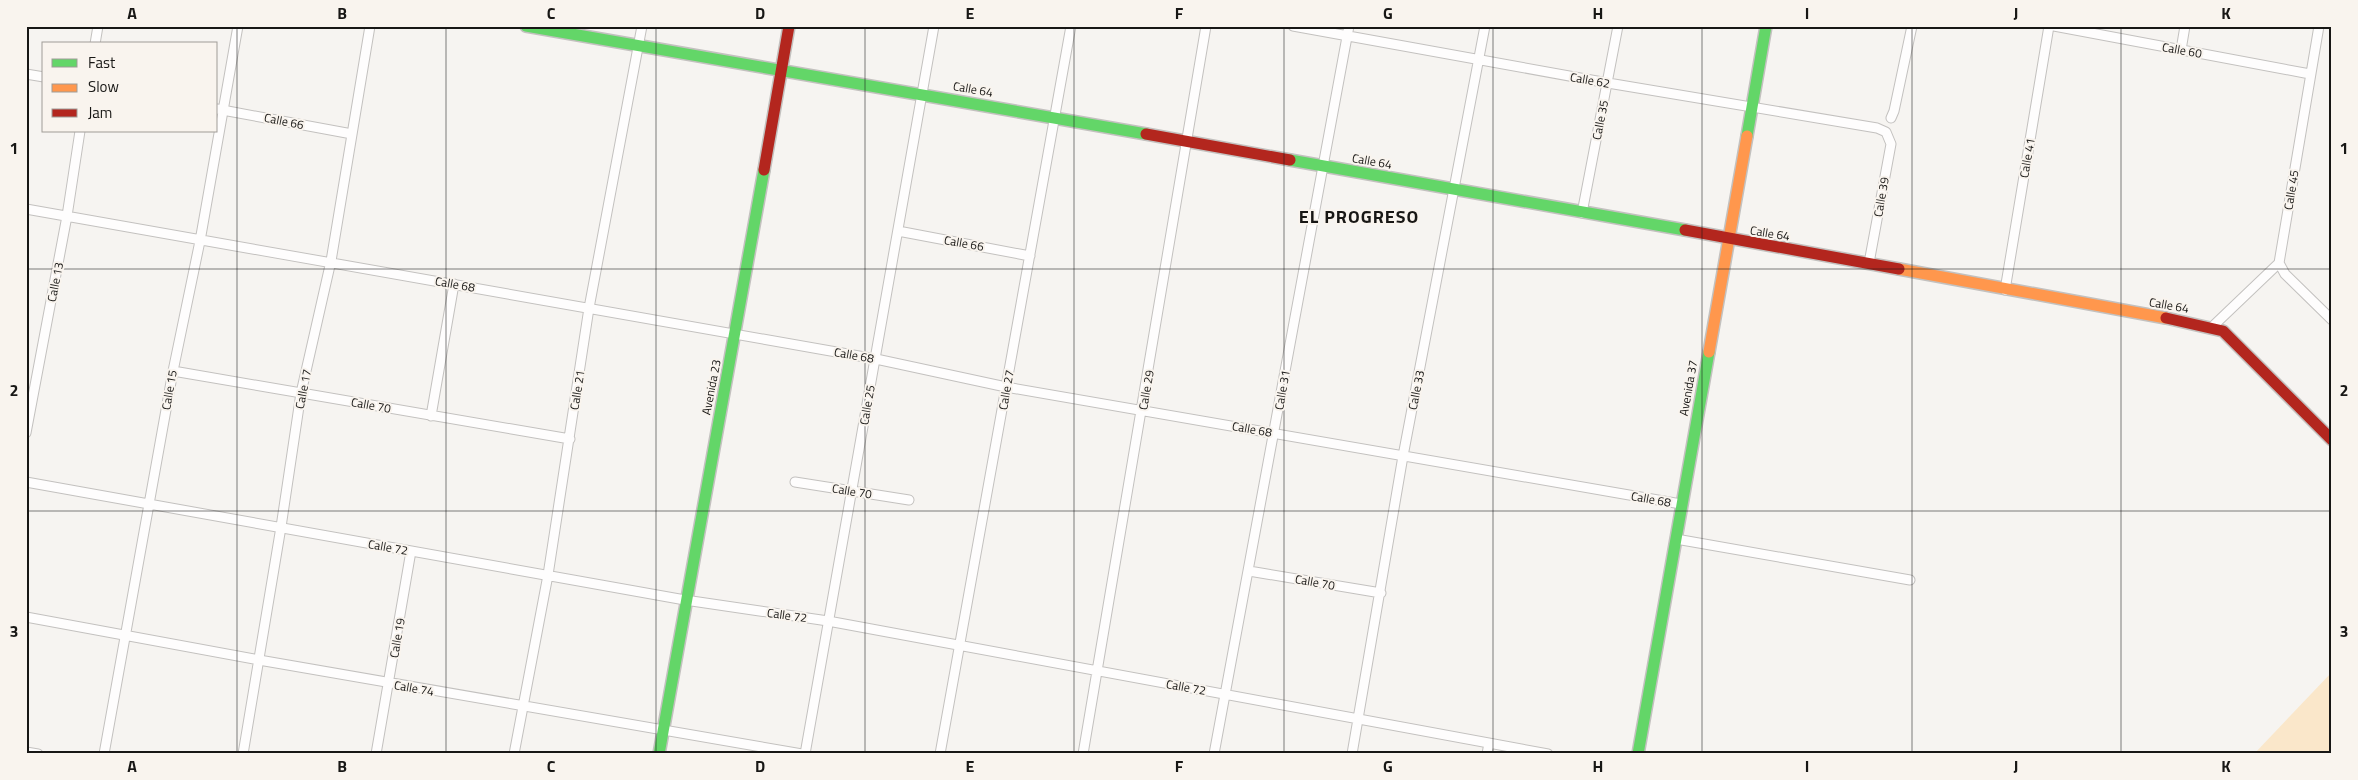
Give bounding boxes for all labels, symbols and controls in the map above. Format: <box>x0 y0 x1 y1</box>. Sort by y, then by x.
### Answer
text: A <box>127 1 137 25</box>
text: B <box>337 1 347 25</box>
text: C <box>547 1 556 25</box>
text: D <box>755 1 765 25</box>
text: E <box>966 1 975 25</box>
text: F <box>1175 1 1184 25</box>
text: G <box>1383 1 1393 25</box>
text: H <box>1593 1 1603 25</box>
text: I <box>1805 1 1809 25</box>
text: J <box>2014 1 2018 25</box>
text: K <box>2221 1 2231 25</box>
street label: Calle 60 <box>2161 37 2204 63</box>
legend <box>42 42 218 132</box>
text: Fast <box>88 51 116 74</box>
street label: Calle 62 <box>1569 67 1611 93</box>
text: Slow <box>88 75 119 98</box>
street label: Calle 64 <box>952 76 995 102</box>
street label: Calle 35 <box>1587 98 1613 142</box>
text: Jam <box>88 101 112 124</box>
street label: Calle 66 <box>262 108 306 134</box>
text: 1 <box>10 136 18 160</box>
text: 1 <box>2340 136 2348 160</box>
street label: Calle 41 <box>2014 137 2040 179</box>
street label: Calle 64 <box>1351 148 1394 174</box>
street label: Calle 45 <box>2278 168 2304 211</box>
street label: Calle 39 <box>1868 175 1894 218</box>
district label: EL PROGRESO <box>1299 203 1419 230</box>
street label: Calle 64 <box>1749 220 1792 246</box>
street label: Calle 66 <box>943 230 986 256</box>
street label: Calle 13 <box>42 260 68 304</box>
street label: Calle 68 <box>434 271 477 297</box>
street label: Calle 64 <box>2148 292 2191 318</box>
street label: Calle 68 <box>833 342 876 368</box>
street label: Avenida 23 <box>696 358 726 416</box>
street label: Avenida 37 <box>1674 359 1702 417</box>
street label: Calle 17 <box>290 367 316 411</box>
street label: Calle 15 <box>156 368 182 411</box>
street label: Calle 29 <box>1133 368 1159 411</box>
street label: Calle 33 <box>1403 368 1429 412</box>
street label: Calle 21 <box>564 369 590 411</box>
street label: Calle 27 <box>993 369 1019 411</box>
street label: Calle 31 <box>1269 369 1295 411</box>
text: 2 <box>10 378 18 402</box>
text: 2 <box>2340 378 2348 402</box>
street label: Calle 25 <box>854 383 880 426</box>
street label: Calle 70 <box>350 392 393 418</box>
street label: Calle 68 <box>1231 416 1274 442</box>
street label: Calle 70 <box>831 478 874 504</box>
street label: Calle 68 <box>1630 486 1673 512</box>
street label: Calle 72 <box>367 534 409 560</box>
street label: Calle 70 <box>1294 569 1337 595</box>
street label: Calle 72 <box>766 603 808 627</box>
street label: Calle 19 <box>384 616 410 659</box>
text: 3 <box>10 619 18 643</box>
text: 3 <box>2340 619 2348 643</box>
street label: Calle 72 <box>1165 674 1207 700</box>
street label: Calle 74 <box>393 675 436 701</box>
text: A <box>127 754 137 778</box>
text: B <box>337 754 347 778</box>
text: C <box>547 754 556 778</box>
text: D <box>755 754 765 778</box>
text: E <box>966 754 975 778</box>
text: F <box>1175 754 1184 778</box>
text: G <box>1383 754 1393 778</box>
text: H <box>1593 754 1603 778</box>
text: I <box>1805 754 1809 778</box>
text: J <box>2014 754 2018 778</box>
text: K <box>2221 754 2231 778</box>

